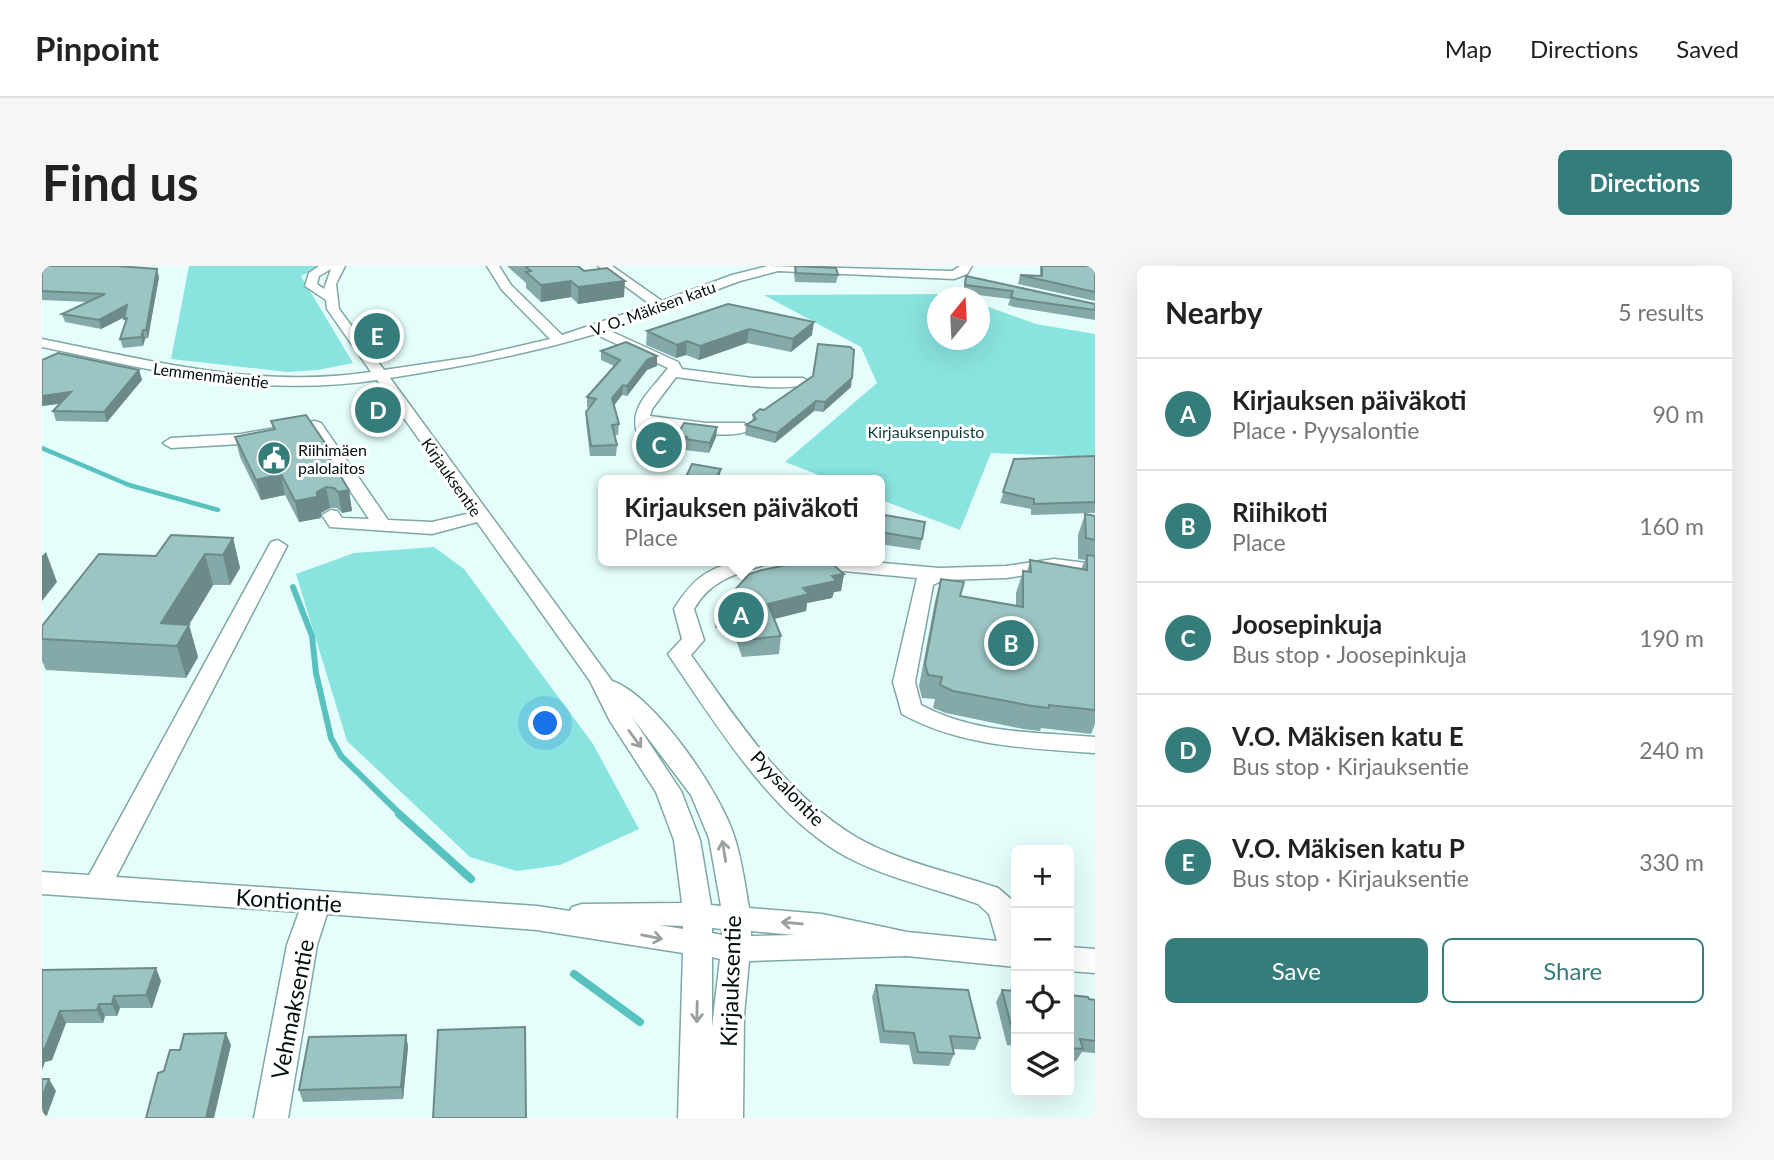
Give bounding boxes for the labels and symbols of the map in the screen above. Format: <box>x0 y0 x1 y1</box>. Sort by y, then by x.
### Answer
street label: V. O. Mäkisen katu <box>588 277 718 339</box>
north arrow <box>927 287 990 350</box>
pin: E <box>354 310 400 362</box>
street label: Lemmenmäentie <box>152 358 270 392</box>
pin: D <box>355 384 401 436</box>
pin: C <box>636 419 682 471</box>
park label: Kirjauksenpuisto <box>868 422 984 441</box>
street label: Kirjauksentie <box>418 434 486 520</box>
public building icon: Riihimäen palolaitos <box>255 439 293 477</box>
place label: Riihimäen palolaitos <box>298 440 367 477</box>
pin: A <box>718 589 764 641</box>
pin: B <box>988 617 1034 669</box>
your location <box>528 706 562 740</box>
one-way arrow <box>627 729 642 748</box>
street label: Pyysalontie <box>746 745 830 831</box>
one-way arrow <box>717 840 730 863</box>
street label: Kontiontie <box>235 882 343 918</box>
street label: Kirjauksentie <box>714 915 746 1047</box>
one-way arrow <box>781 916 803 929</box>
one-way arrow <box>640 931 663 944</box>
street label: Vehmaksentie <box>265 937 319 1081</box>
one-way arrow <box>690 1000 704 1023</box>

